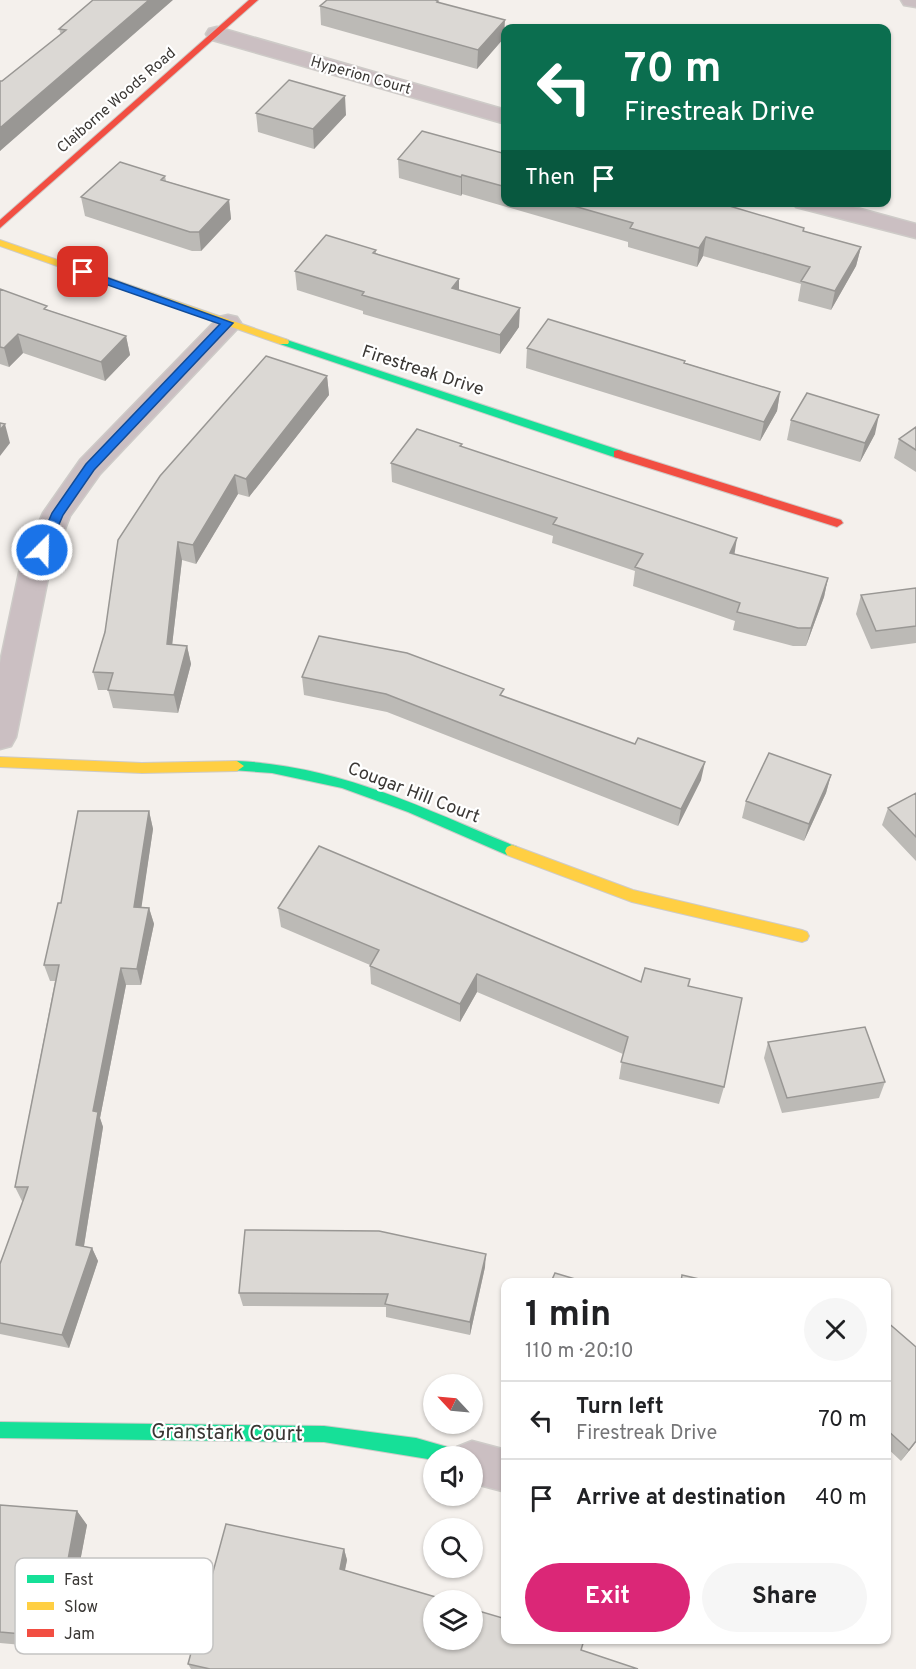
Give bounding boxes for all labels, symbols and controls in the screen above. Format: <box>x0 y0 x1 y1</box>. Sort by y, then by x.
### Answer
street label: Claiborne Woods Road <box>54 44 180 158</box>
text: 70 m <box>624 44 722 97</box>
icon: left <box>525 48 603 126</box>
street label: Hyperion Court <box>308 53 413 100</box>
text: Firestreak Drive <box>624 96 815 130</box>
icon: arrive <box>587 162 620 195</box>
text: Then <box>525 165 575 192</box>
pin <box>57 246 108 297</box>
icon: arrive <box>66 255 99 288</box>
street label: Firestreak Drive <box>359 341 487 402</box>
position arrow <box>10 518 74 582</box>
street label: Cougar Hill Court <box>344 758 483 829</box>
text: 1 min <box>525 1293 611 1339</box>
button: close <box>804 1298 867 1361</box>
text: 110 m · 20:10 <box>525 1339 634 1365</box>
north arrow <box>423 1374 483 1434</box>
map controls <box>423 1374 483 1650</box>
text: Turn left <box>576 1394 664 1421</box>
icon: left <box>525 1404 558 1437</box>
text: 70 m <box>818 1407 867 1434</box>
street label: Granstark Court <box>151 1419 303 1448</box>
text: Firestreak Drive <box>576 1421 717 1447</box>
button: sound <box>423 1446 483 1506</box>
icon: arrive <box>525 1482 558 1515</box>
text: Arrive at destination <box>576 1485 786 1512</box>
text: 40 m <box>815 1485 867 1512</box>
button: search <box>423 1518 483 1578</box>
legend <box>15 1558 213 1654</box>
button: Exit <box>525 1563 690 1632</box>
button: Share <box>702 1563 867 1632</box>
text: Fast <box>64 1571 94 1591</box>
button: layers <box>423 1590 483 1650</box>
text: Slow <box>64 1598 98 1618</box>
text: Jam <box>64 1625 95 1645</box>

